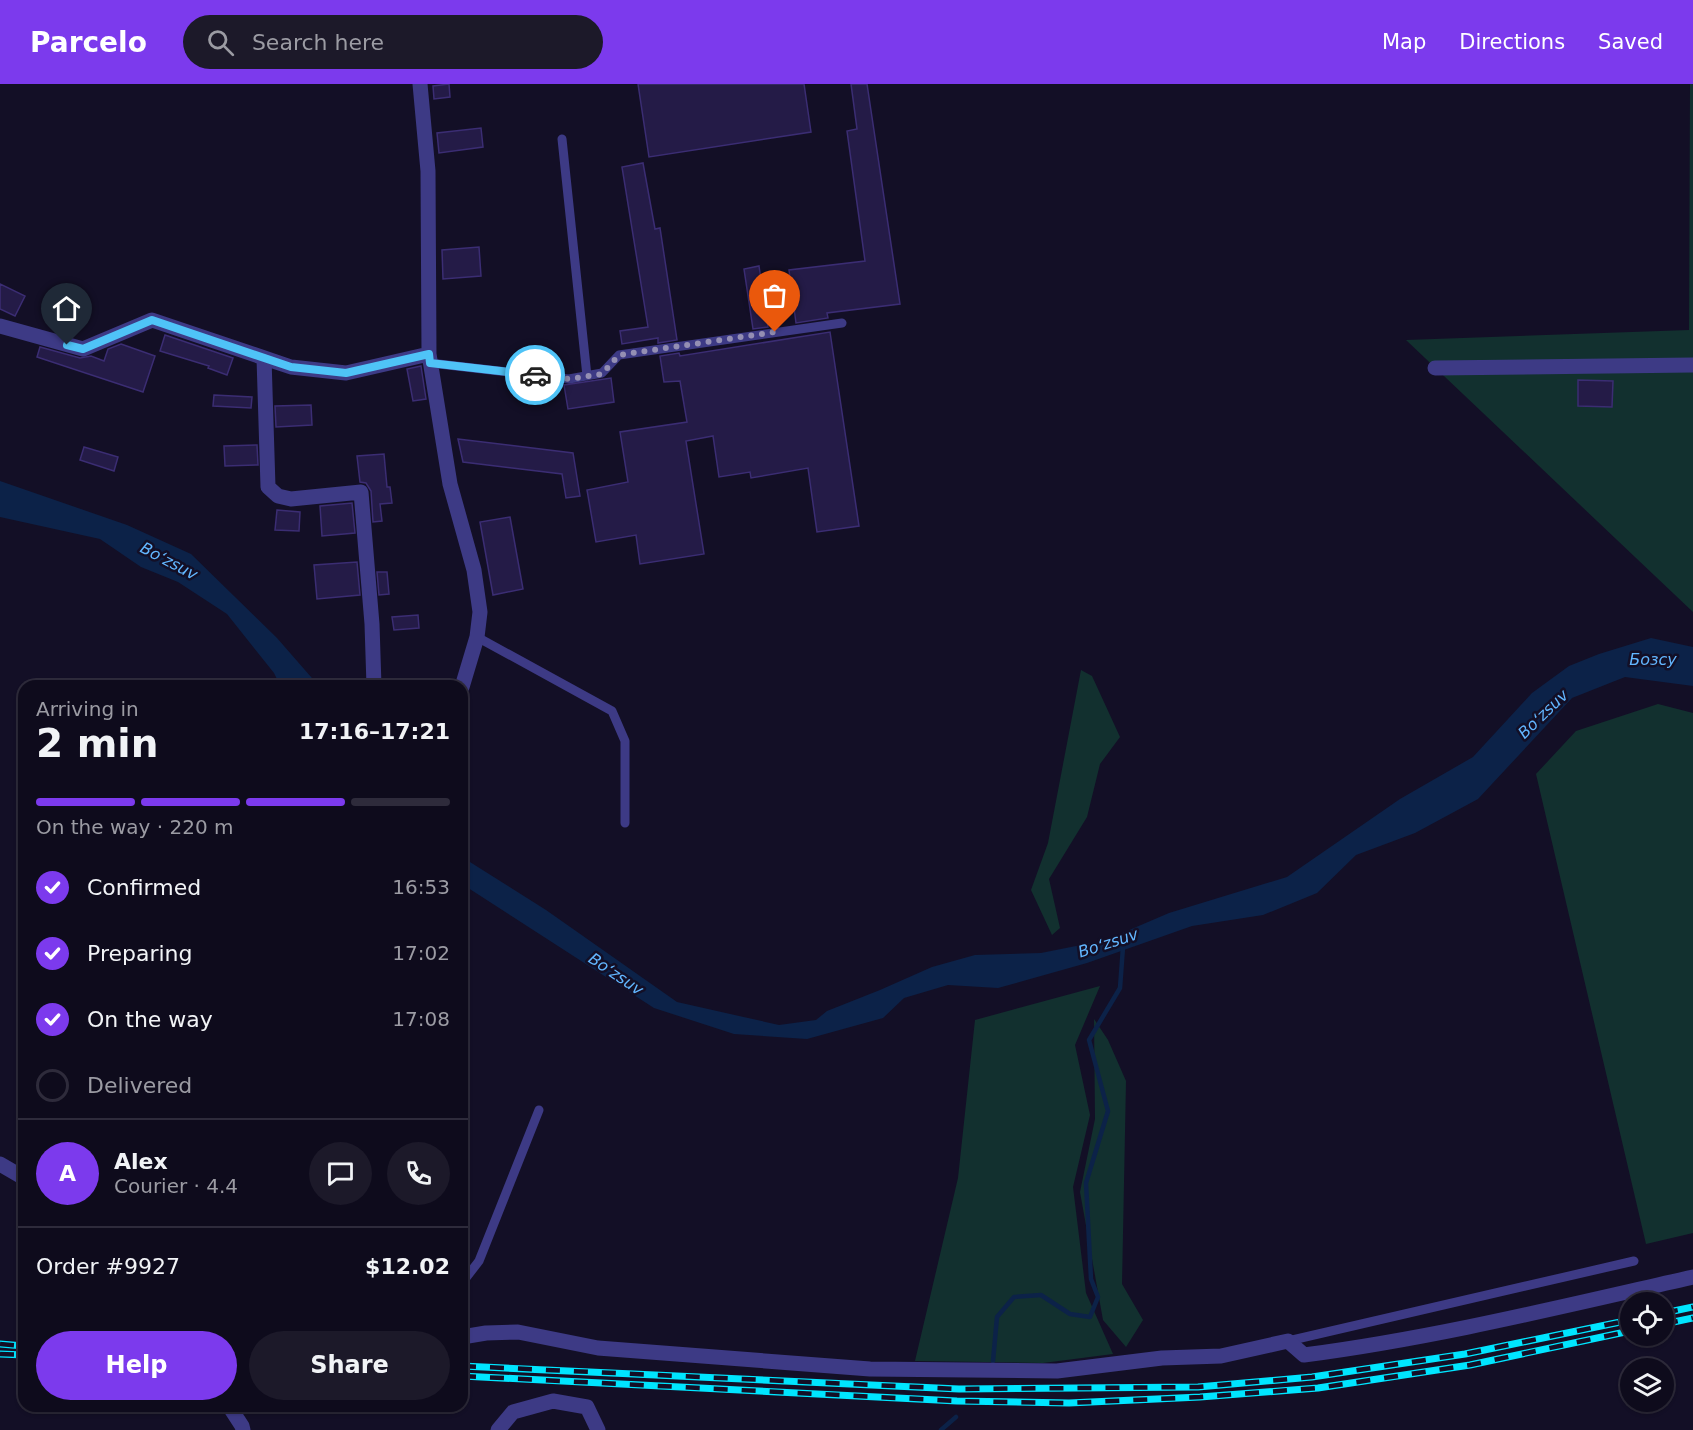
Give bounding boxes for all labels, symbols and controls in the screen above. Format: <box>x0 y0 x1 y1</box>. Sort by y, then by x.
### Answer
search box <box>183 15 603 69</box>
text: Parcelo <box>30 26 147 59</box>
icon: search <box>204 26 237 59</box>
text: Search here <box>252 30 384 55</box>
text: Map <box>1382 30 1426 54</box>
text: Directions <box>1459 30 1565 54</box>
text: Saved <box>1598 30 1663 54</box>
pin <box>749 270 800 332</box>
icon: bag <box>758 279 791 312</box>
pin <box>41 283 92 345</box>
icon: home <box>50 292 83 325</box>
courier <box>505 345 565 405</box>
icon: car <box>519 359 552 392</box>
water label: Boʻzsuv <box>137 538 201 584</box>
water label: Бозсу <box>1629 650 1677 669</box>
water label: Boʻzsuv <box>1514 685 1572 742</box>
text: Arriving in <box>36 697 139 721</box>
text: 17:16–17:21 <box>299 719 450 744</box>
text: 2 min <box>36 721 158 766</box>
text: On the way · 220 m <box>36 815 234 839</box>
icon: check <box>36 871 69 904</box>
text: Confirmed <box>87 875 201 900</box>
text: 16:53 <box>392 875 450 899</box>
water label: Boʻzsuv <box>1075 924 1141 962</box>
icon: check <box>36 937 69 970</box>
text: Preparing <box>87 941 193 966</box>
text: 17:02 <box>392 941 450 965</box>
water label: Boʻzsuv <box>585 949 648 1000</box>
icon: check <box>36 1003 69 1036</box>
text: On the way <box>87 1007 213 1032</box>
text: 17:08 <box>392 1007 450 1031</box>
text: Delivered <box>87 1073 192 1098</box>
button: chat <box>309 1142 372 1205</box>
button: phone <box>387 1142 450 1205</box>
text: Alex <box>114 1149 168 1174</box>
text: A <box>59 1161 76 1186</box>
text: Courier · 4.4 <box>114 1174 238 1198</box>
text: Order #9927 <box>36 1254 180 1279</box>
text: $12.02 <box>365 1254 450 1279</box>
map controls <box>1620 1292 1674 1412</box>
button: locate <box>1620 1292 1674 1346</box>
button: Help <box>36 1331 237 1400</box>
button: Share <box>249 1331 450 1400</box>
button: layers <box>1620 1358 1674 1412</box>

